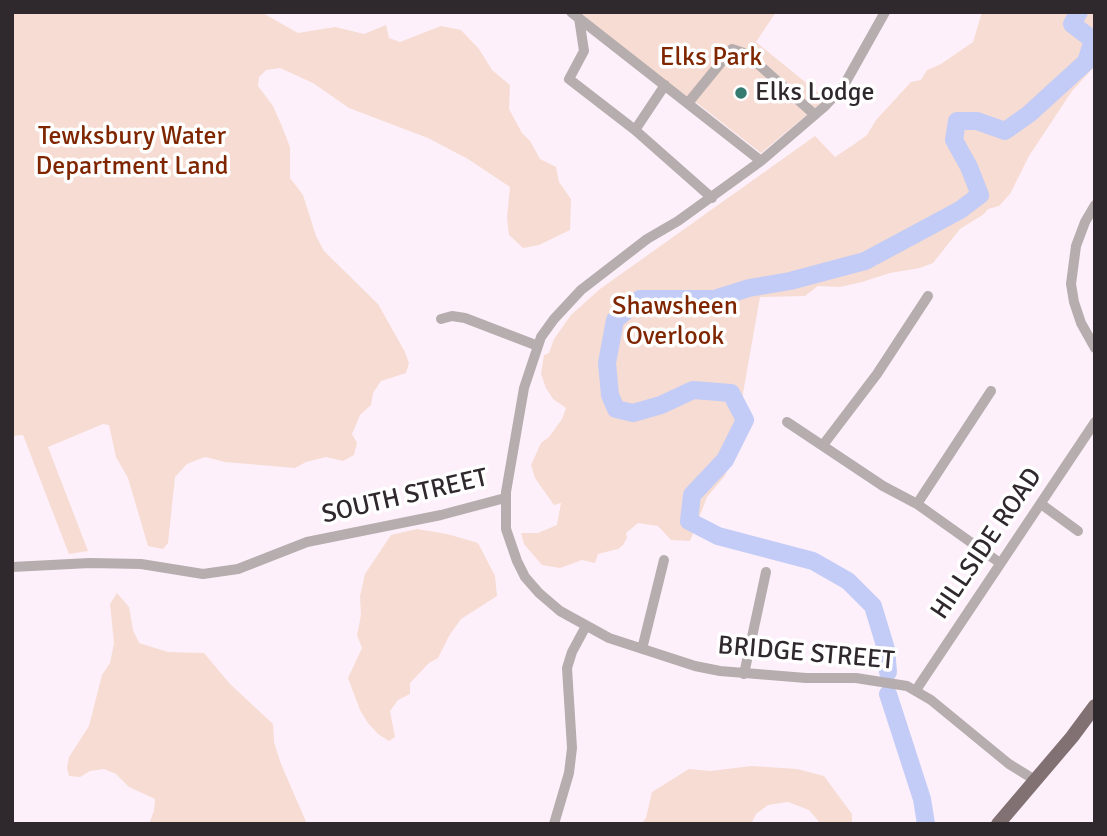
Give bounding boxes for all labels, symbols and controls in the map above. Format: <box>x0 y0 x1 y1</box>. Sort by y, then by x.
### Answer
park label: Elks Park <box>660 42 762 74</box>
place label: Elks Lodge <box>755 77 874 109</box>
marker: Elks Lodge <box>733 85 749 101</box>
park label: Tewksbury Water Department Land <box>35 121 229 182</box>
park label: Shawsheen Overlook <box>612 291 738 352</box>
street label: HILLSIDE ROAD <box>925 462 1049 626</box>
street label: SOUTH STREET <box>319 463 491 531</box>
street label: BRIDGE STREET <box>716 631 896 677</box>

